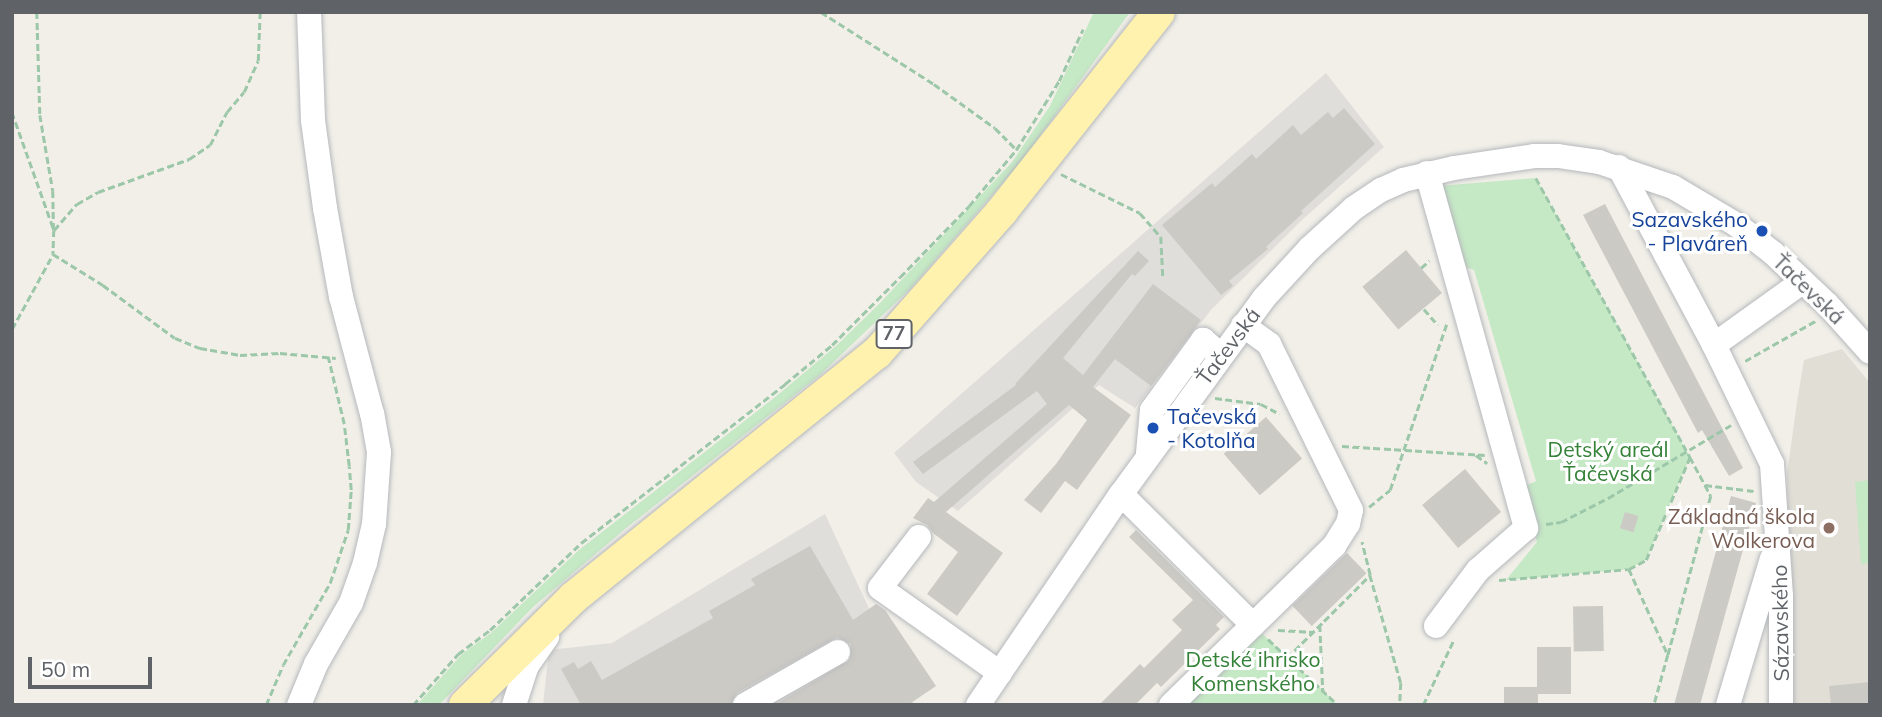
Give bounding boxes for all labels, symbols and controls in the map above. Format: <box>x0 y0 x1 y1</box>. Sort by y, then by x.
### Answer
place label: Sazavského - Plaváreň <box>1631 206 1748 256</box>
marker: Sazavského - Plaváreň <box>1754 223 1770 239</box>
street label: Ťačevská <box>1768 249 1850 329</box>
street label: Ťačevská <box>1191 303 1265 389</box>
road number: 77 <box>875 318 913 350</box>
place label: Tačevská - Kotolňa <box>1167 403 1257 453</box>
marker: Tačevská - Kotolňa <box>1145 420 1161 436</box>
park label: Detský areál Ťačevská <box>1547 436 1669 486</box>
place label: Základná škola Wolkerova <box>1668 503 1815 553</box>
marker: Základná škola Wolkerova <box>1821 520 1837 536</box>
street label: Sázavského <box>1766 564 1794 682</box>
scale bar <box>32 644 156 688</box>
park label: Detské ihrisko Komenského <box>1185 646 1321 696</box>
text: 50 m <box>41 656 90 682</box>

